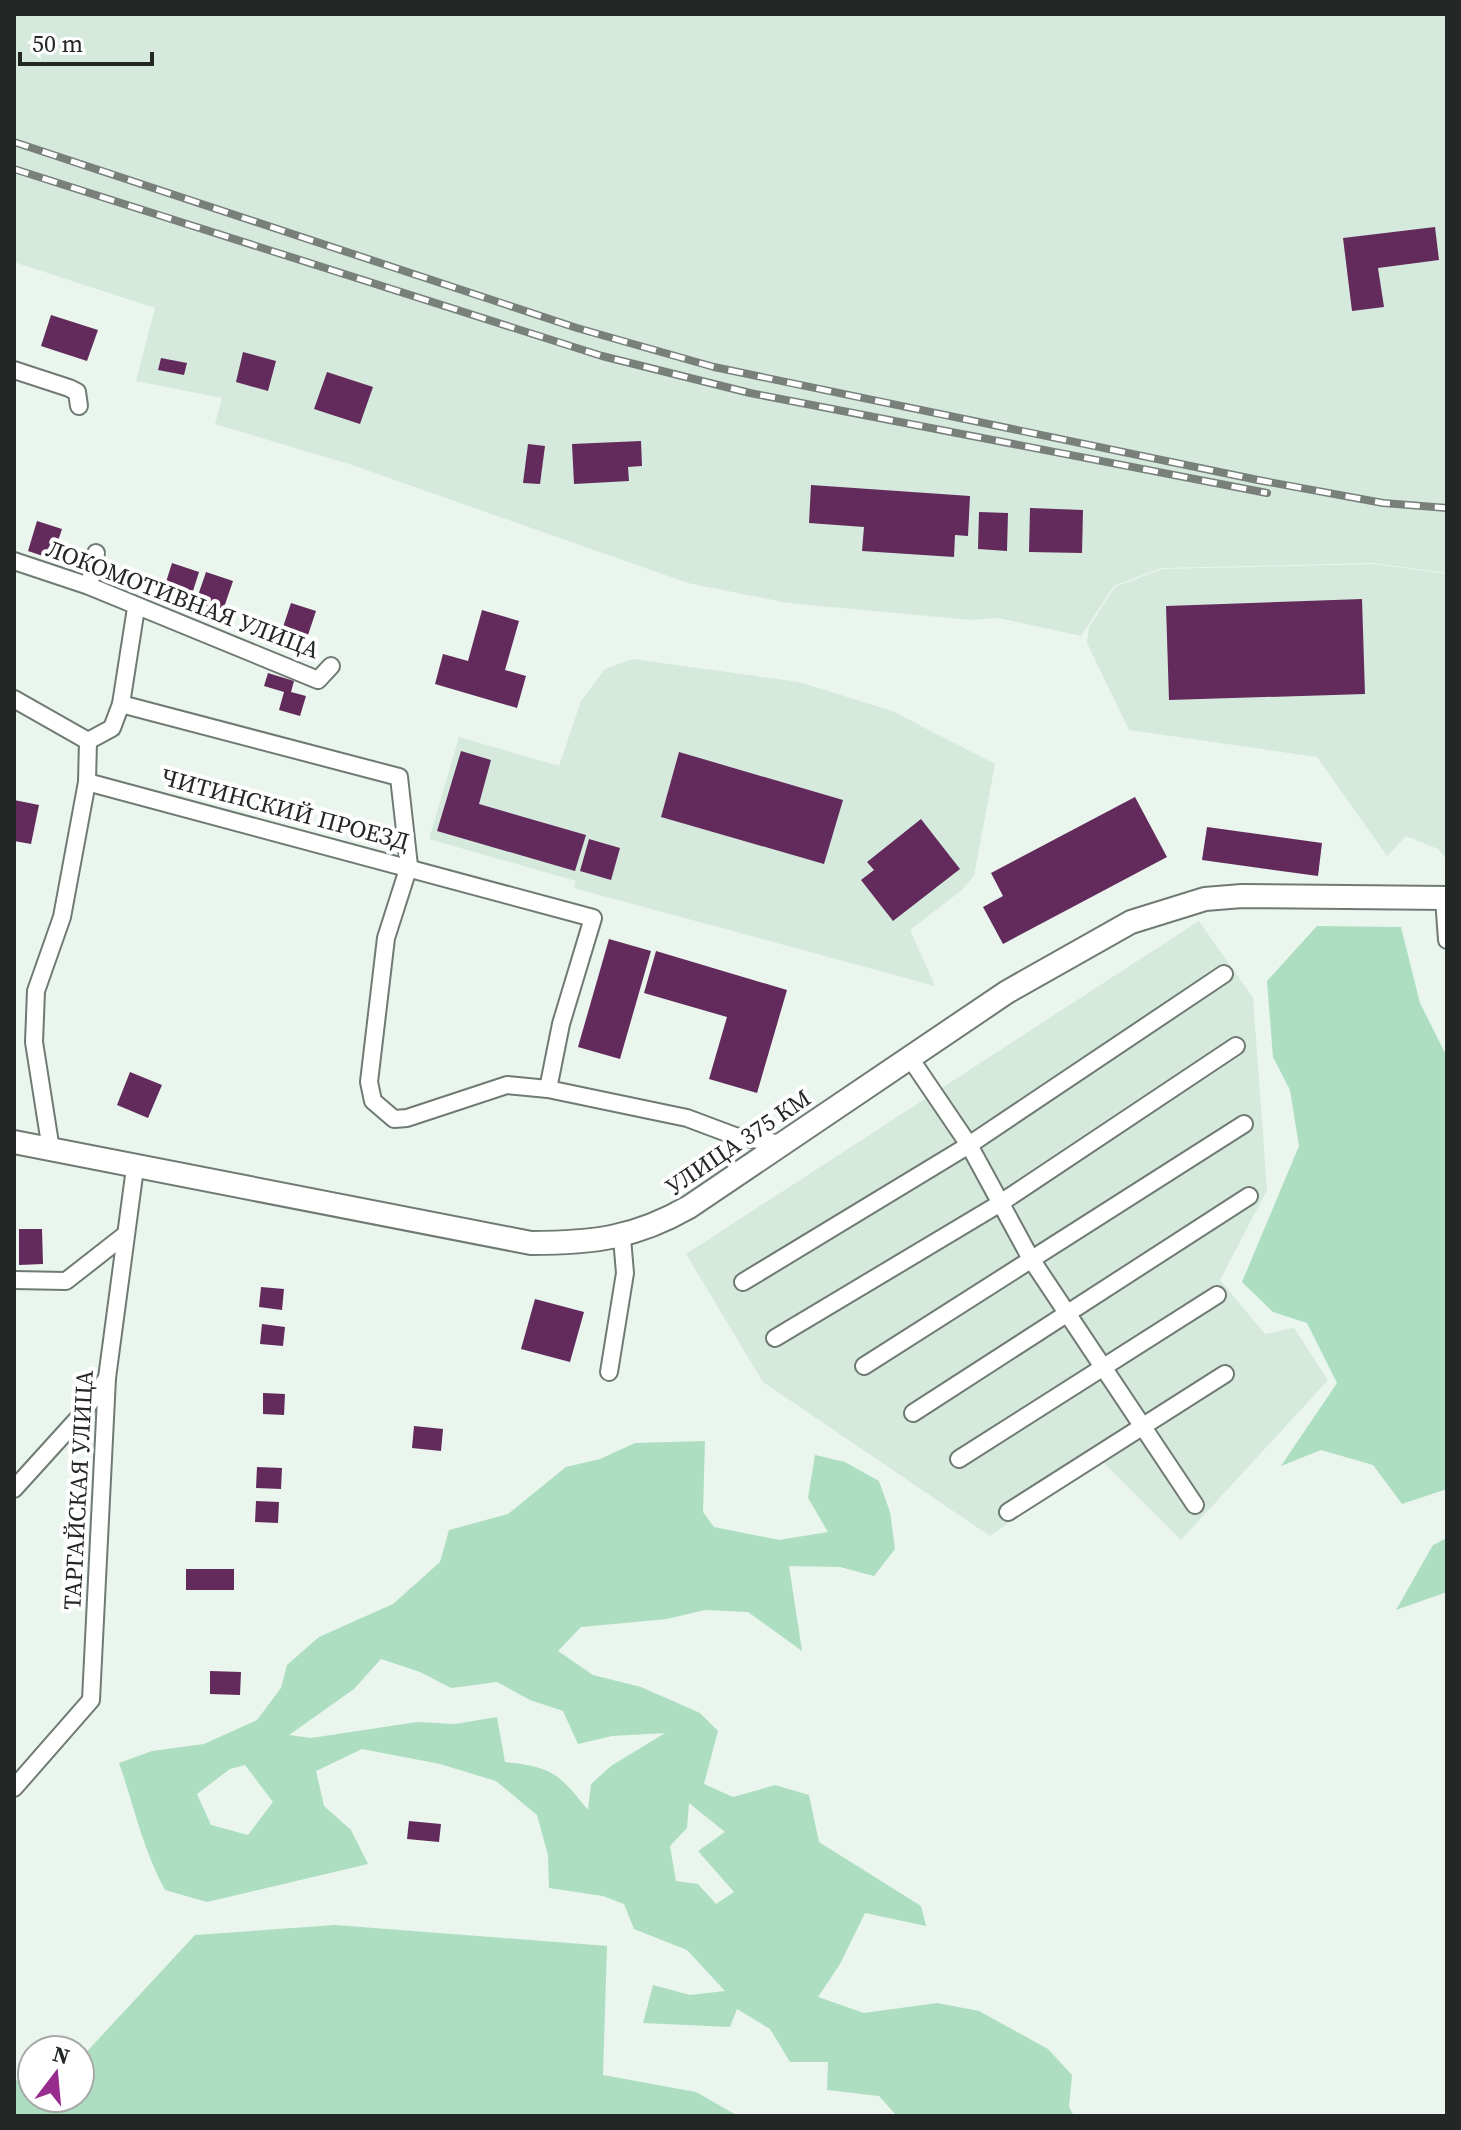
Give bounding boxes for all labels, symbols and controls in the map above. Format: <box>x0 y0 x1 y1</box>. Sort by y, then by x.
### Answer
scale bar <box>20 16 152 66</box>
text: 50 m <box>32 27 83 60</box>
street label: ЛОКОМОТИВНАЯ УЛИЦА <box>42 532 324 666</box>
street label: ЧИТИНСКИЙ ПРОЕЗД <box>157 760 413 858</box>
street label: УЛИЦА 375 КМ <box>659 1081 817 1203</box>
street label: ТАРГАЙСКАЯ УЛИЦА <box>55 1369 101 1611</box>
north arrow <box>16 2034 96 2114</box>
text: N <box>50 2038 73 2071</box>

